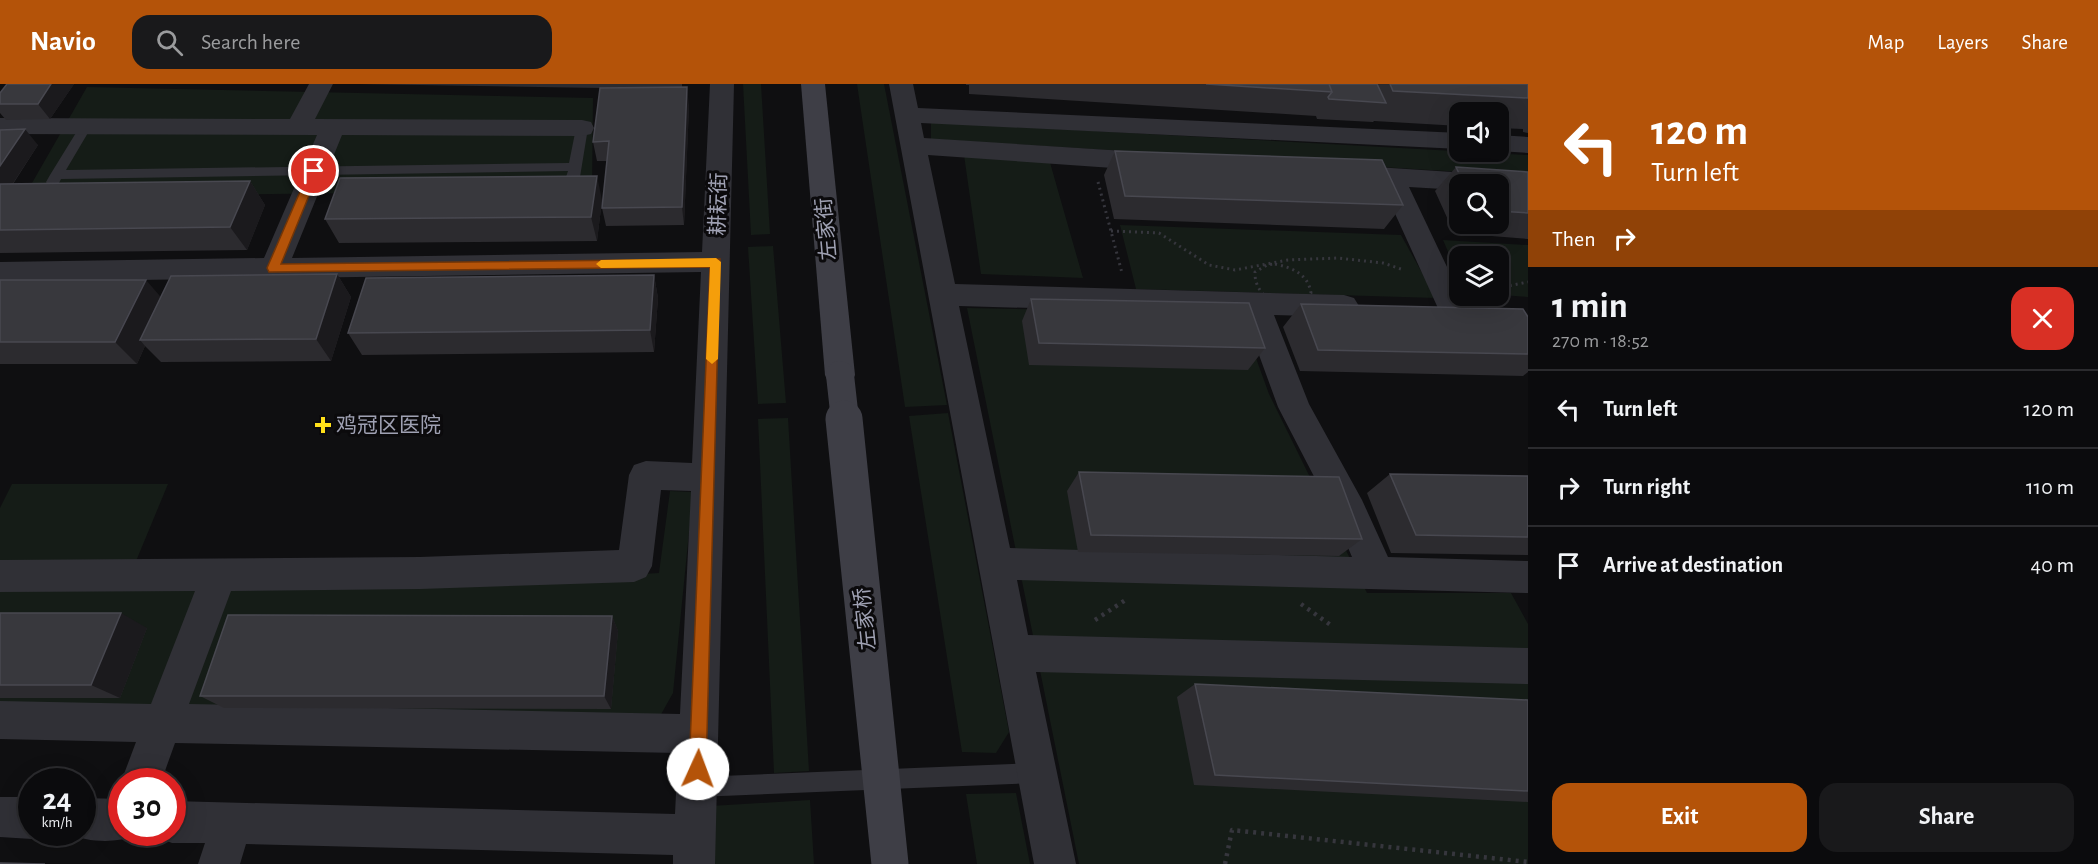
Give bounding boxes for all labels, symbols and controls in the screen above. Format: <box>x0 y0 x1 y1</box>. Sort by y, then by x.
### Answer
search box <box>132 15 552 69</box>
icon: search <box>153 26 186 59</box>
text: Navio <box>30 28 96 56</box>
text: Search here <box>201 31 300 53</box>
text: Map <box>1868 32 1904 53</box>
text: Layers <box>1937 32 1988 53</box>
text: Share <box>2021 32 2068 53</box>
map controls <box>1449 102 1509 306</box>
button: sound <box>1449 102 1509 162</box>
icon: left <box>1552 108 1630 186</box>
text: 120 m <box>1651 110 1748 152</box>
pin <box>288 145 339 196</box>
icon: arrive <box>297 154 330 187</box>
text: Turn left <box>1651 159 1739 186</box>
street label: 耕耘街 <box>706 172 730 236</box>
button: search <box>1449 174 1509 234</box>
street label: 左家街 <box>812 197 840 261</box>
icon: right <box>1608 222 1641 255</box>
text: Then <box>1552 228 1596 250</box>
button: layers <box>1449 246 1509 306</box>
button: close <box>2011 287 2074 350</box>
text: 1 min <box>1552 288 1628 324</box>
text: 270 m · 18:52 <box>1552 331 1649 351</box>
icon: left <box>1552 393 1585 426</box>
text: Turn left <box>1603 398 1677 420</box>
text: 120 m <box>2024 398 2074 420</box>
place label: 鸡冠区医院 <box>336 414 441 436</box>
marker: 鸡冠区医院 <box>314 416 332 434</box>
icon: right <box>1552 471 1585 504</box>
text: Turn right <box>1603 476 1690 498</box>
text: 110 m <box>2026 476 2074 498</box>
icon: arrive <box>1552 549 1585 582</box>
text: Arrive at destination <box>1603 554 1783 576</box>
text: 40 m <box>2031 554 2074 576</box>
street label: 左家桥 <box>851 587 879 651</box>
position arrow <box>666 737 730 801</box>
speed limit sign: 30 <box>108 768 186 846</box>
button: Exit <box>1552 783 1807 852</box>
button: Share <box>1819 783 2074 852</box>
text: 24 <box>42 785 72 815</box>
text: km/h <box>42 815 72 830</box>

